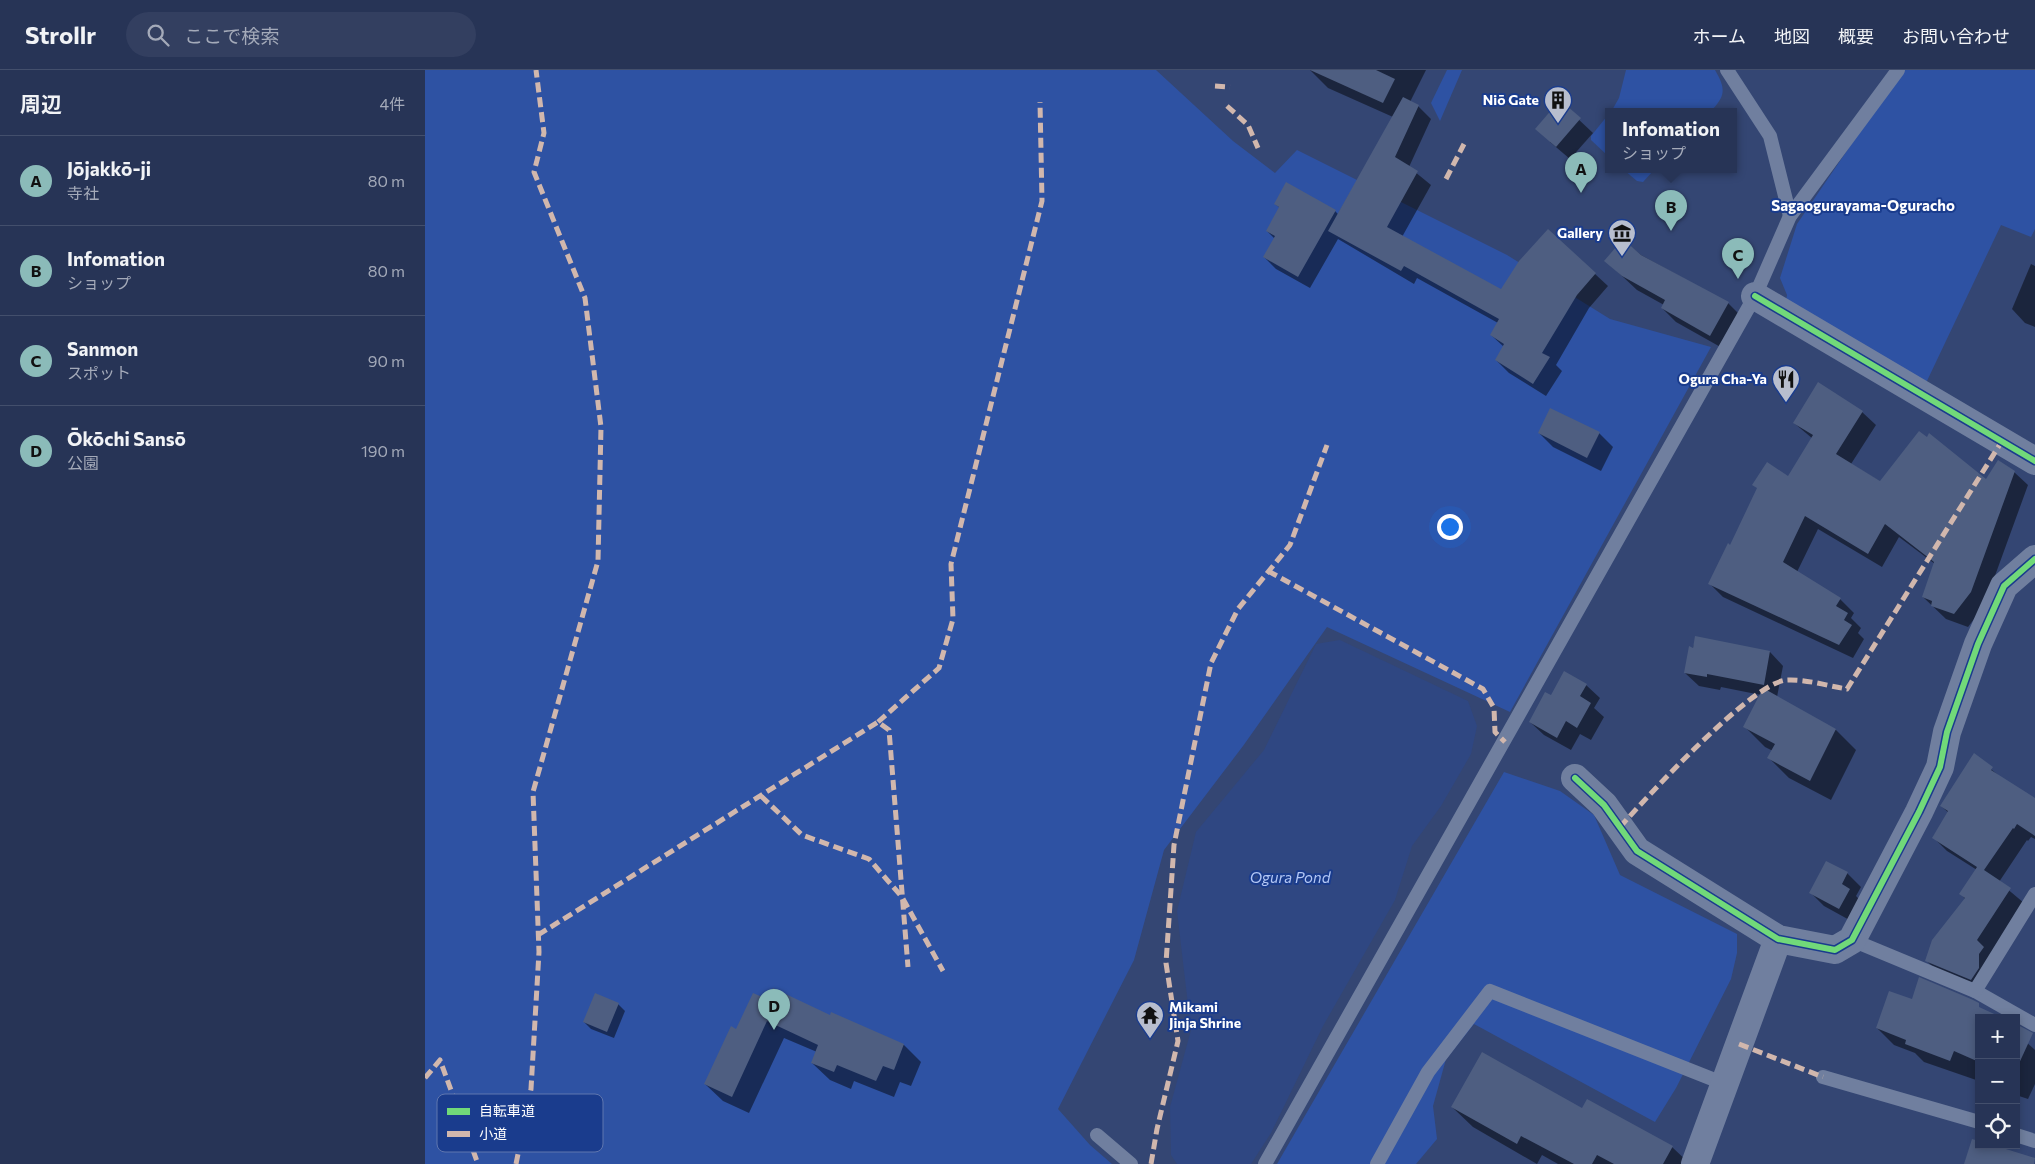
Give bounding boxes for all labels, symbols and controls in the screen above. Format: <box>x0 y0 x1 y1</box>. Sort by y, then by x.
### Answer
search box <box>126 12 476 57</box>
text: Strollr <box>25 20 96 49</box>
icon: search <box>144 21 172 49</box>
text: ここで検索 <box>184 24 279 47</box>
text: ホーム <box>1693 25 1746 47</box>
text: 地図 <box>1774 25 1810 47</box>
text: 概要 <box>1838 25 1874 47</box>
text: お問い合わせ <box>1902 25 2010 47</box>
building icon: Niō Gate <box>1543 85 1573 124</box>
text: 周辺 <box>20 91 62 116</box>
place label: Niō Gate <box>1483 91 1539 108</box>
text: 4件 <box>379 94 405 113</box>
popup <box>1605 108 1737 173</box>
text: Infomation <box>1622 117 1720 140</box>
text: ショップ <box>1622 143 1686 162</box>
pin: A <box>1565 152 1597 193</box>
text: Jōjakkō-ji <box>67 157 151 180</box>
text: A <box>30 171 42 190</box>
text: 80 m <box>368 171 405 190</box>
text: 寺社 <box>67 183 99 202</box>
pin: B <box>1655 190 1687 231</box>
district label: Sagaogurayama-Oguracho <box>1771 196 1955 214</box>
museum icon: Gallery <box>1607 218 1637 257</box>
place label: Gallery <box>1557 224 1603 241</box>
pin: C <box>1722 238 1754 279</box>
text: Infomation <box>67 247 165 270</box>
text: B <box>31 261 41 280</box>
text: 80 m <box>368 261 405 280</box>
text: ショップ <box>67 273 131 292</box>
text: Sanmon <box>67 337 138 360</box>
text: C <box>31 351 41 370</box>
text: 90 m <box>368 351 405 370</box>
text: スポット <box>67 363 131 382</box>
restaurant icon: Ogura Cha-Ya <box>1771 364 1801 403</box>
place label: Ogura Cha-Ya <box>1679 370 1767 387</box>
text: Ōkōchi Sansō <box>67 427 186 450</box>
text: D <box>30 441 42 460</box>
text: 190 m <box>361 441 405 460</box>
text: 公園 <box>67 453 99 472</box>
your location <box>1437 514 1463 540</box>
water label: Ogura Pond <box>1250 868 1332 886</box>
pin: D <box>758 989 790 1030</box>
place label: Mikami Jinja Shrine <box>1169 998 1241 1031</box>
temple icon: Mikami Jinja Shrine <box>1135 1000 1165 1039</box>
map controls <box>1975 1014 2020 1149</box>
button: + <box>1975 1014 2020 1059</box>
button: − <box>1975 1059 2020 1104</box>
legend <box>437 1094 603 1152</box>
text: 自転車道 <box>479 1102 535 1119</box>
button: locate <box>1975 1104 2020 1149</box>
text: 小道 <box>479 1125 507 1142</box>

